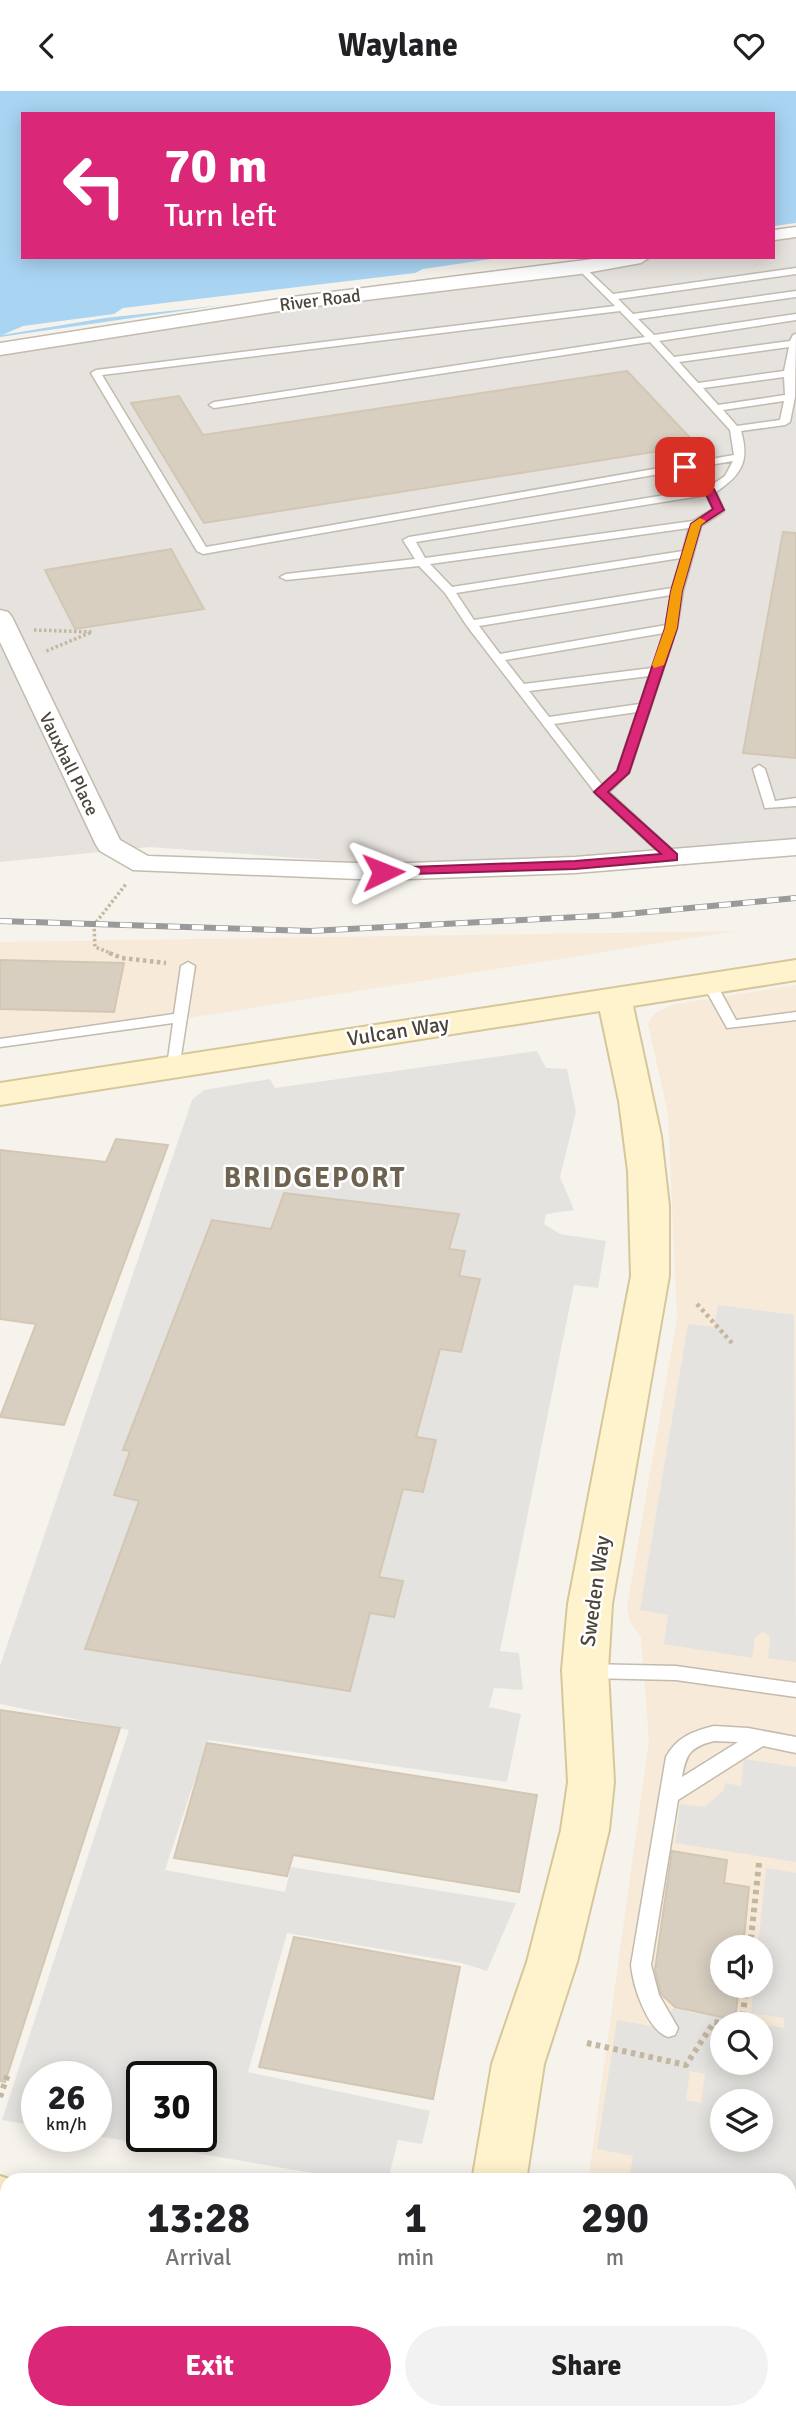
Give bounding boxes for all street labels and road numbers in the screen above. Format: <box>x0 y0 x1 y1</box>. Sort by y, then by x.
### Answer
street label: River Road <box>278 284 362 316</box>
street label: Vauxhall Place <box>35 709 103 819</box>
street label: Vulcan Way <box>345 1010 451 1052</box>
street label: Sweden Way <box>574 1534 616 1648</box>

